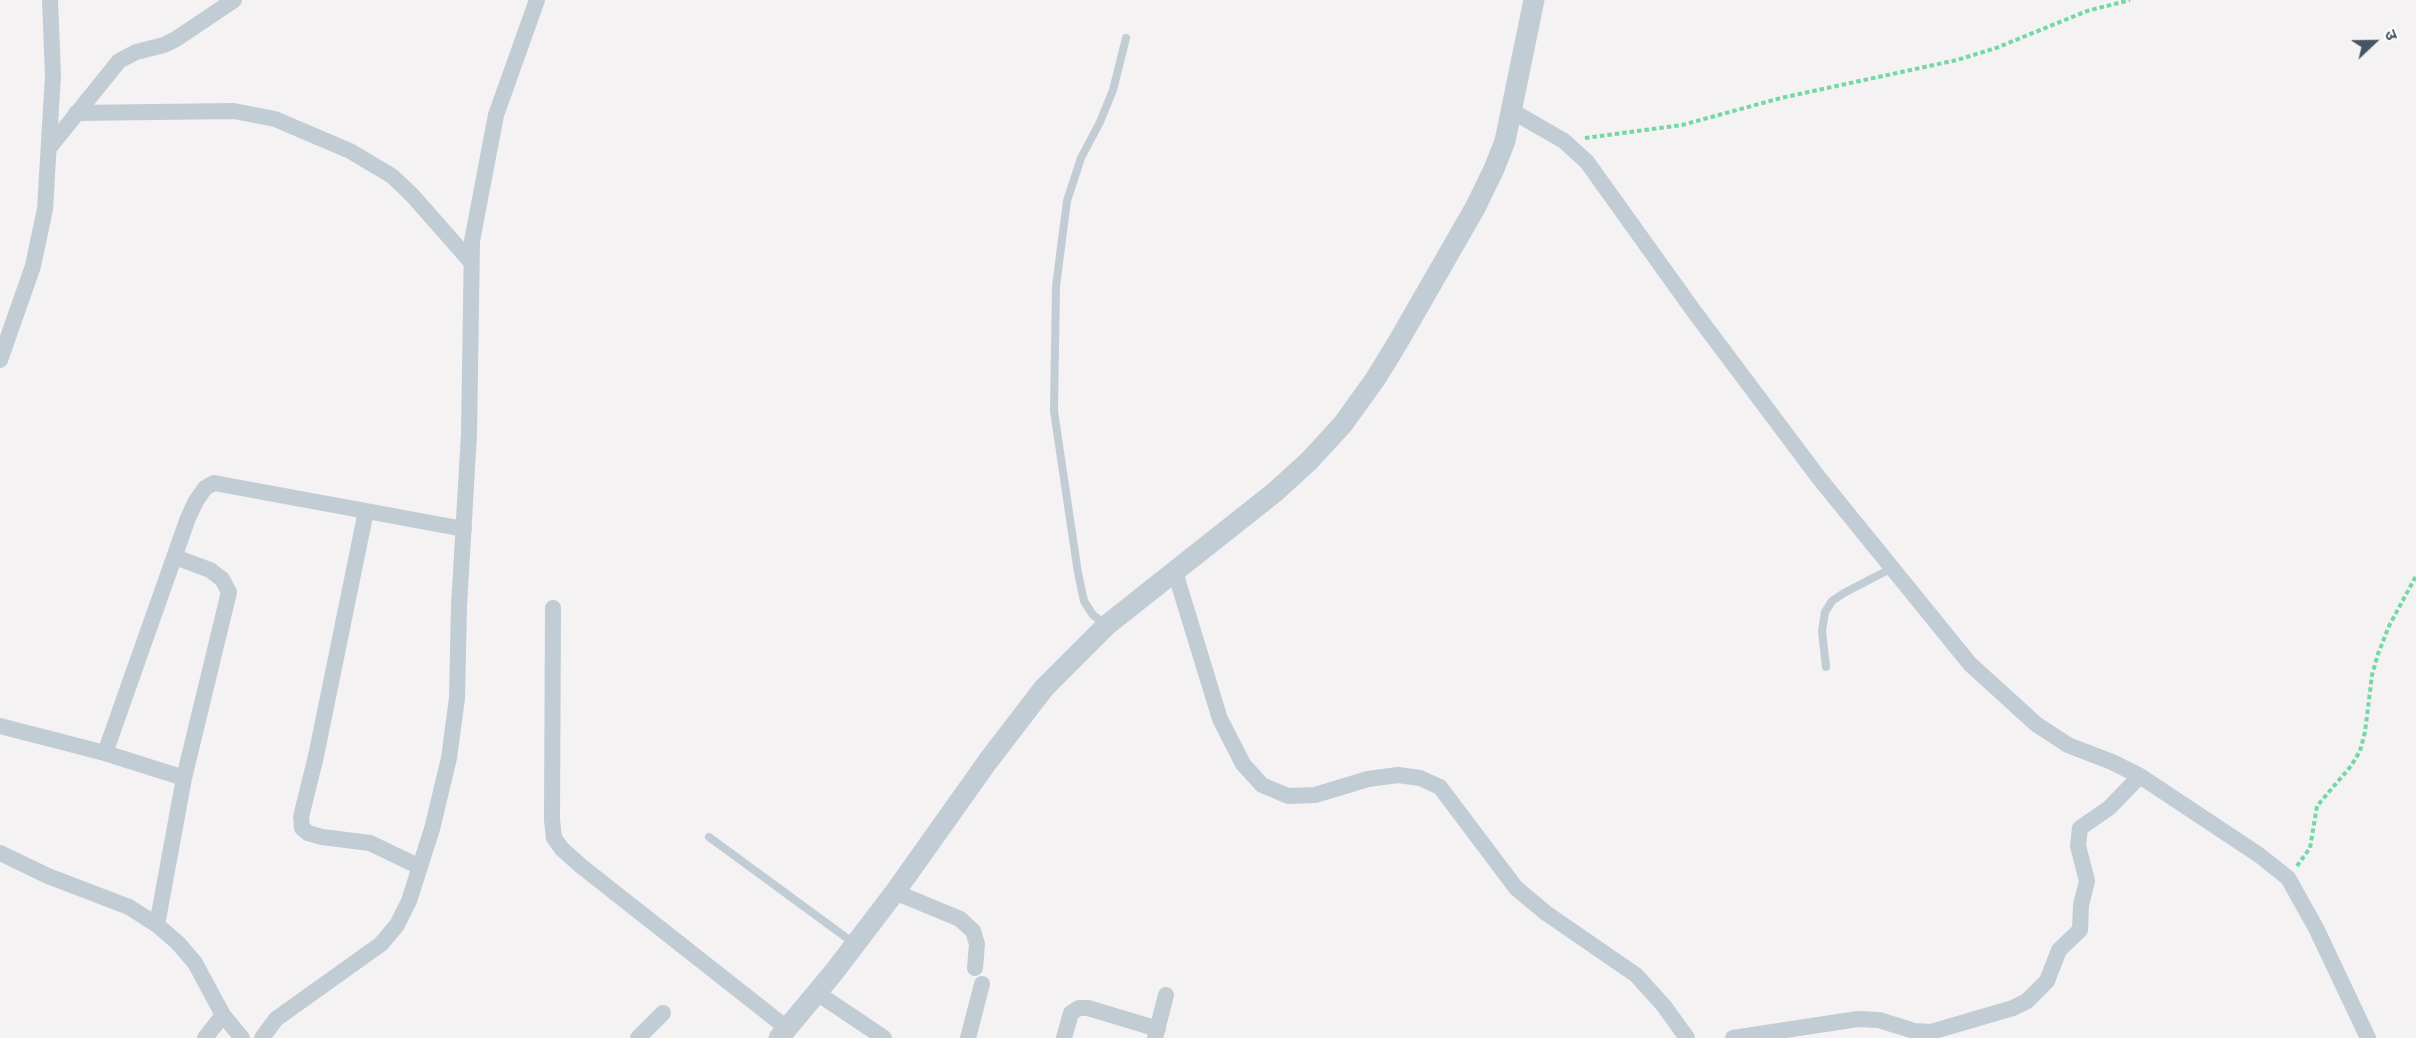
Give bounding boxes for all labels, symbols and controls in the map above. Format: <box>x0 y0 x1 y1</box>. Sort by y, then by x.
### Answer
north arrow <box>2344 12 2404 72</box>
text: उ <box>2381 27 2402 43</box>

